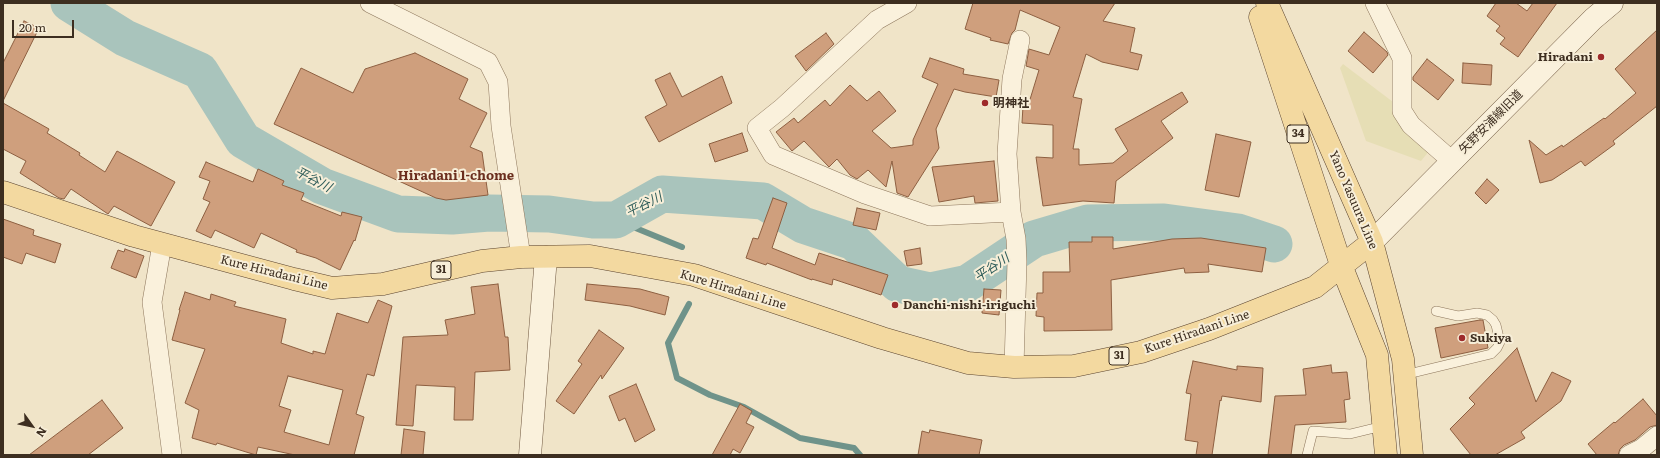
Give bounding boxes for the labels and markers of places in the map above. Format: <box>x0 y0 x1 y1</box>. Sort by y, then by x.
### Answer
place label: Hiradani <box>1538 50 1593 64</box>
marker: Hiradani <box>1596 52 1606 62</box>
place label: 明神社 <box>993 96 1029 110</box>
marker: 明神社 <box>980 98 990 108</box>
place label: Danchi-nishi-iriguchi <box>903 298 1036 312</box>
marker: Danchi-nishi-iriguchi <box>890 300 900 310</box>
place label: Sukiya <box>1470 331 1512 345</box>
marker: Sukiya <box>1457 333 1467 343</box>

